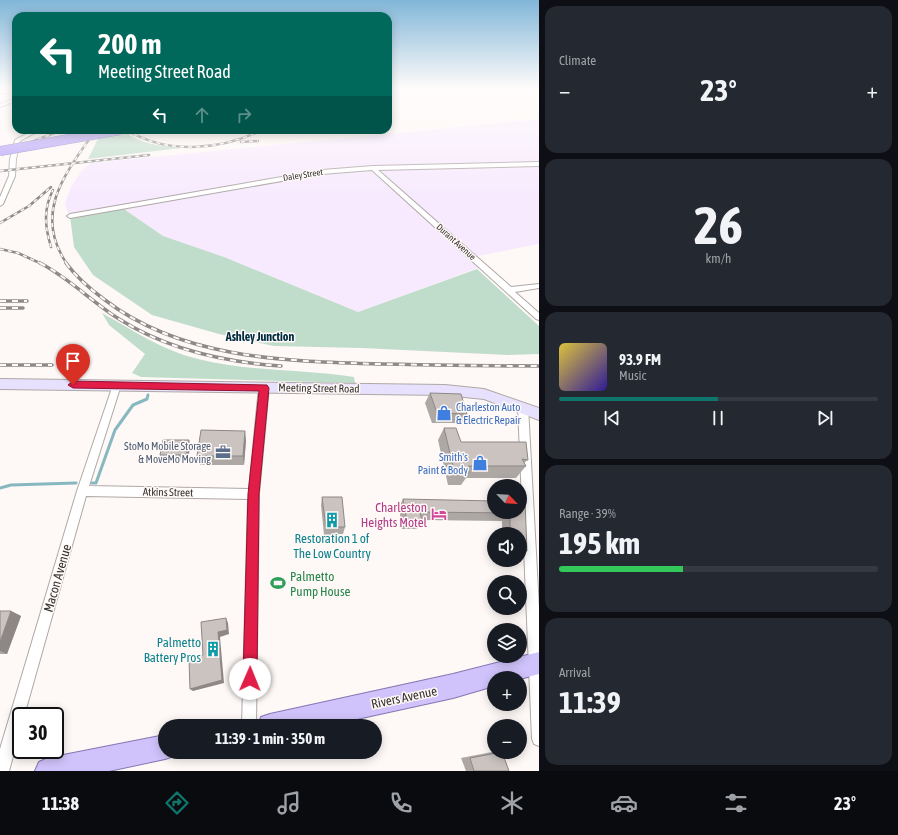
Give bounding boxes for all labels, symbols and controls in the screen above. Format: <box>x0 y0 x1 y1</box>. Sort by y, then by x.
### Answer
icon: left <box>32 28 84 80</box>
text: 200 m <box>98 28 161 60</box>
text: Climate <box>559 53 596 68</box>
text: Meeting Street Road <box>98 61 231 82</box>
text: 23° <box>700 73 737 107</box>
text: − <box>559 77 570 103</box>
text: + <box>867 77 878 103</box>
icon: left <box>149 104 171 126</box>
icon: ahead <box>191 104 213 126</box>
icon: right <box>233 104 255 126</box>
street label: Daley Street <box>282 167 324 183</box>
text: 26 <box>694 195 743 255</box>
street label: Durant Avenue <box>434 222 478 262</box>
text: km/h <box>706 251 731 266</box>
district label: Ashley Junction <box>225 330 294 344</box>
pin <box>56 344 90 385</box>
icon: arrive <box>62 350 84 372</box>
text: 93.9 FM <box>619 351 661 368</box>
text: Music <box>619 368 646 383</box>
street label: Meeting Street Road <box>278 381 360 395</box>
place label: Charleston Auto & Electric Repair <box>456 401 522 426</box>
shop icon: Charleston Auto & Electric Repair <box>435 404 453 422</box>
icon: previous <box>601 407 623 429</box>
icon: pause <box>707 407 729 429</box>
icon: next <box>814 407 836 429</box>
place label: StoMo Mobile Storage & MoveMo Moving <box>124 440 211 465</box>
office icon: StoMo Mobile Storage & MoveMo Moving <box>214 443 232 461</box>
place label: Smith's Paint & Body <box>418 451 468 476</box>
shop icon: Smith's Paint & Body <box>471 454 489 472</box>
north arrow <box>487 479 527 519</box>
map controls <box>487 479 527 759</box>
street label: Atkins Street <box>143 486 193 498</box>
place label: Charleston Heights Motel <box>361 500 428 530</box>
hotel icon: Charleston Heights Motel <box>430 505 448 523</box>
text: Range · 39% <box>559 506 616 521</box>
building icon: Restoration 1 of The Low Country <box>323 511 341 529</box>
text: 195 km <box>559 526 640 560</box>
button: sound <box>487 527 527 567</box>
place label: Restoration 1 of The Low Country <box>293 531 371 561</box>
street label: Macon Avenue <box>41 542 74 614</box>
place label: Palmetto Pump House <box>290 569 350 599</box>
sports icon: Palmetto Pump House <box>269 574 287 592</box>
button: search <box>487 575 527 615</box>
button: layers <box>487 623 527 663</box>
place label: Palmetto Battery Pros <box>144 635 201 665</box>
building icon: Palmetto Battery Pros <box>204 640 222 658</box>
position arrow <box>229 658 271 700</box>
text: Arrival <box>559 665 591 680</box>
button: + <box>487 671 527 711</box>
street label: Rivers Avenue <box>370 683 438 712</box>
text: 11:39 <box>559 685 621 719</box>
speed limit sign: 30 <box>12 707 64 759</box>
button: − <box>487 719 527 759</box>
text: 11:39 · 1 min · 350 m <box>215 730 325 747</box>
icon: directions <box>163 789 191 817</box>
icon: music <box>275 789 303 817</box>
icon: phone <box>387 789 415 817</box>
icon: climate <box>498 789 526 817</box>
icon: car <box>610 789 638 817</box>
icon: filters <box>722 789 750 817</box>
text: 11:38 <box>42 793 79 814</box>
text: 23° <box>834 793 856 814</box>

